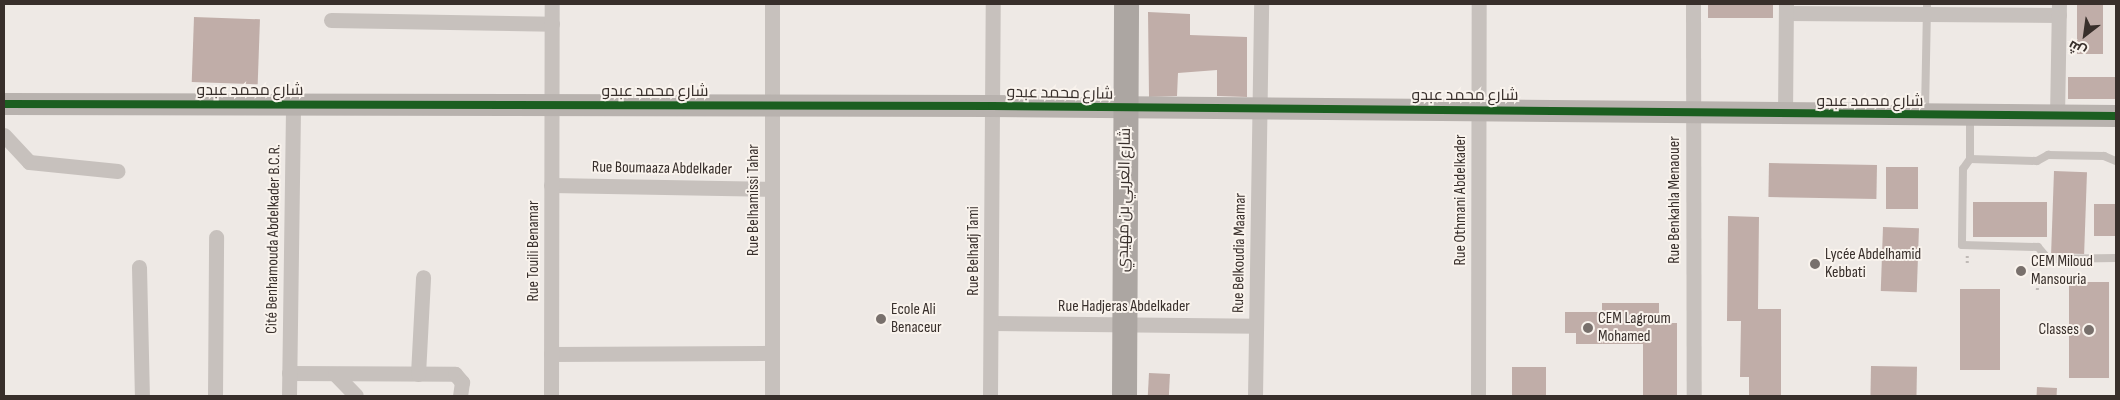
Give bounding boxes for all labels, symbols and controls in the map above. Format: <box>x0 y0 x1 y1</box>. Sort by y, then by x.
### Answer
north arrow <box>2060 10 2110 60</box>
text: ش <box>2065 37 2089 60</box>
street label: شارع محمد عبدو <box>197 81 303 101</box>
street label: شارع محمد عبدو <box>602 82 708 102</box>
street label: شارع محمد عبدو <box>1006 83 1114 105</box>
street label: شارع محمد عبدو <box>1412 86 1518 106</box>
street label: شارع محمد عبدو <box>1817 92 1923 112</box>
street label: شارع العربي بن مهيدي <box>1114 128 1136 272</box>
street label: Rue Othmani Abdelkader <box>1451 134 1471 266</box>
street label: Rue Benkahla Menaouer <box>1665 136 1685 264</box>
street label: Cité Benhamouda Abdelkader B.C.R. <box>263 144 285 334</box>
street label: Rue Belhamissi Tahar <box>744 144 764 256</box>
street label: Rue Boumaaza Abdelkader <box>592 158 732 180</box>
street label: Rue Belkoudia Maamar <box>1229 193 1251 313</box>
street label: Rue Touili Benamar <box>524 200 544 302</box>
street label: Rue Belhadj Tami <box>964 206 984 296</box>
place label: Lycée Abdelhamid Kebbati <box>1825 245 1921 283</box>
place label: CEM Miloud Mansouria <box>2031 252 2093 290</box>
marker: Lycée Abdelhamid Kebbati <box>1809 258 1821 270</box>
marker: CEM Miloud Mansouria <box>2015 265 2027 277</box>
street label: Rue Hadjeras Abdelkader <box>1058 297 1190 317</box>
place label: Ecole Ali Benaceur <box>891 300 942 338</box>
place label: CEM Lagroum Mohamed <box>1598 309 1671 347</box>
marker: Ecole Ali Benaceur <box>875 313 887 325</box>
place label: Classes <box>2039 320 2079 340</box>
marker: CEM Lagroum Mohamed <box>1582 322 1594 334</box>
marker: Classes <box>2083 324 2095 336</box>

